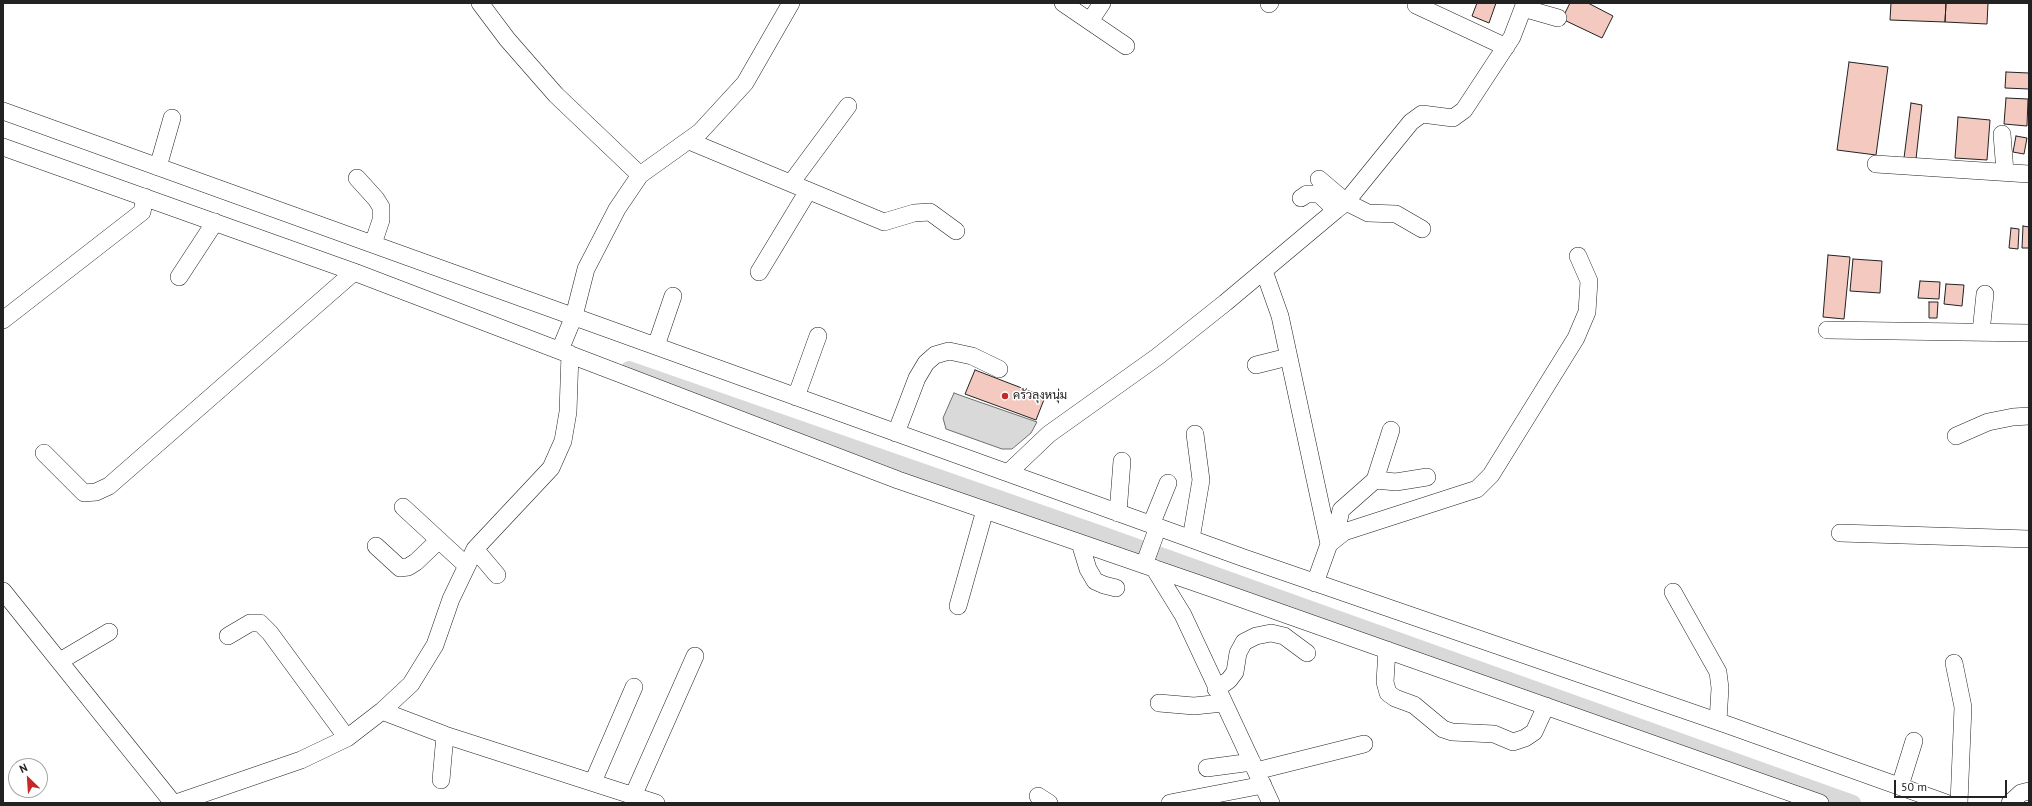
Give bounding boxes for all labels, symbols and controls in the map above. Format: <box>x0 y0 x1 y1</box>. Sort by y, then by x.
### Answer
place label: ครัวลุงหนุ่ม <box>1013 389 1067 403</box>
marker: ครัวลุงหนุ่ม <box>1000 391 1010 401</box>
north arrow <box>8 758 48 798</box>
text: N <box>17 760 30 776</box>
scale bar <box>1896 772 2009 798</box>
text: 50 m <box>1901 779 1927 794</box>

